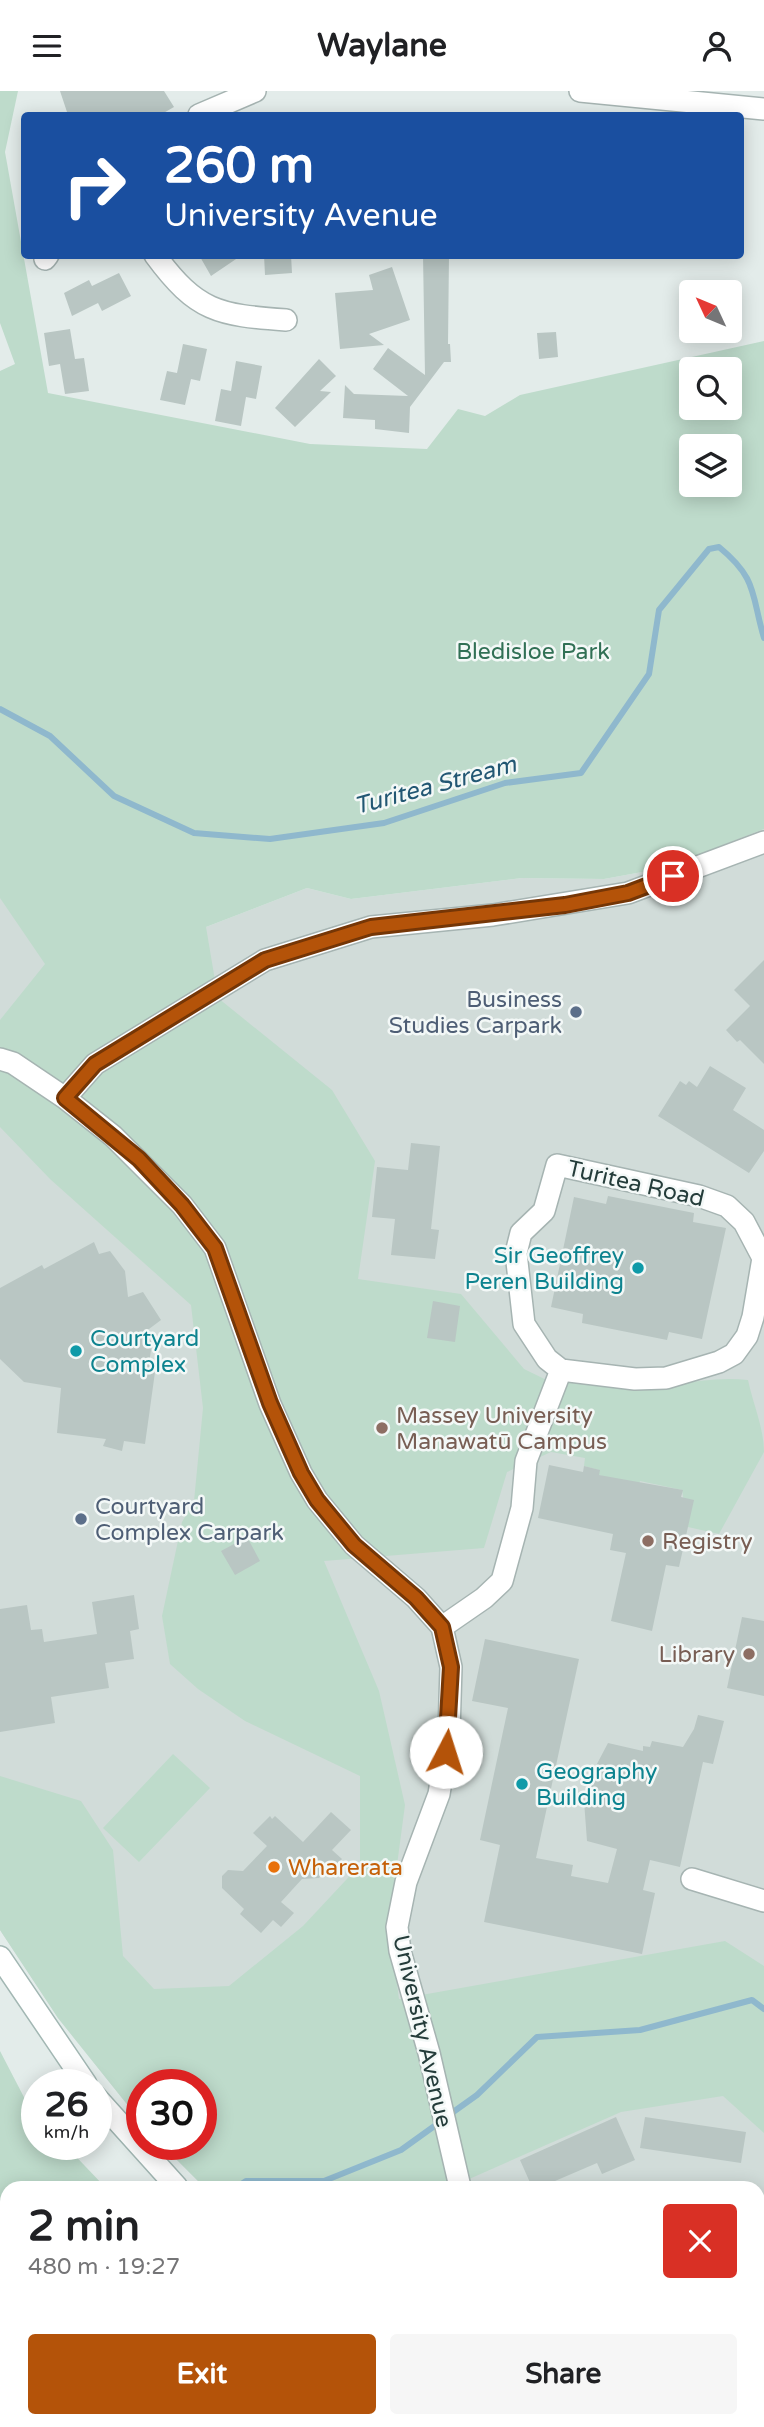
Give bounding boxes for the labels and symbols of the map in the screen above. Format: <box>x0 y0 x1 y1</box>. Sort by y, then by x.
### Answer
north arrow <box>679 280 742 343</box>
park label: Bledisloe Park <box>456 638 610 666</box>
water label: Turitea Stream <box>351 750 520 821</box>
pin <box>643 846 703 906</box>
place label: Business Studies Carpark <box>389 986 562 1040</box>
marker: Business Studies Carpark <box>568 1004 584 1020</box>
street label: Turitea Road <box>565 1155 707 1213</box>
place label: Sir Geoffrey Peren Building <box>464 1242 624 1296</box>
marker: Sir Geoffrey Peren Building <box>630 1260 646 1276</box>
place label: Courtyard Complex <box>90 1325 199 1379</box>
marker: Courtyard Complex <box>68 1343 84 1359</box>
place label: Massey University Manawatū Campus <box>396 1402 607 1456</box>
marker: Massey University Manawatū Campus <box>374 1420 390 1436</box>
place label: Courtyard Complex Carpark <box>95 1493 284 1547</box>
marker: Courtyard Complex Carpark <box>73 1511 89 1527</box>
place label: Registry <box>662 1528 753 1556</box>
marker: Registry <box>640 1533 656 1549</box>
place label: Library <box>659 1641 735 1669</box>
marker: Library <box>741 1646 757 1662</box>
position arrow <box>409 1715 483 1789</box>
place label: Geography Building <box>536 1758 657 1812</box>
marker: Geography Building <box>514 1776 530 1792</box>
place label: Wharerata <box>288 1854 403 1882</box>
marker: Wharerata <box>266 1859 282 1875</box>
street label: University Avenue <box>386 1932 458 2130</box>
speed limit sign: 30 <box>126 2069 217 2160</box>

